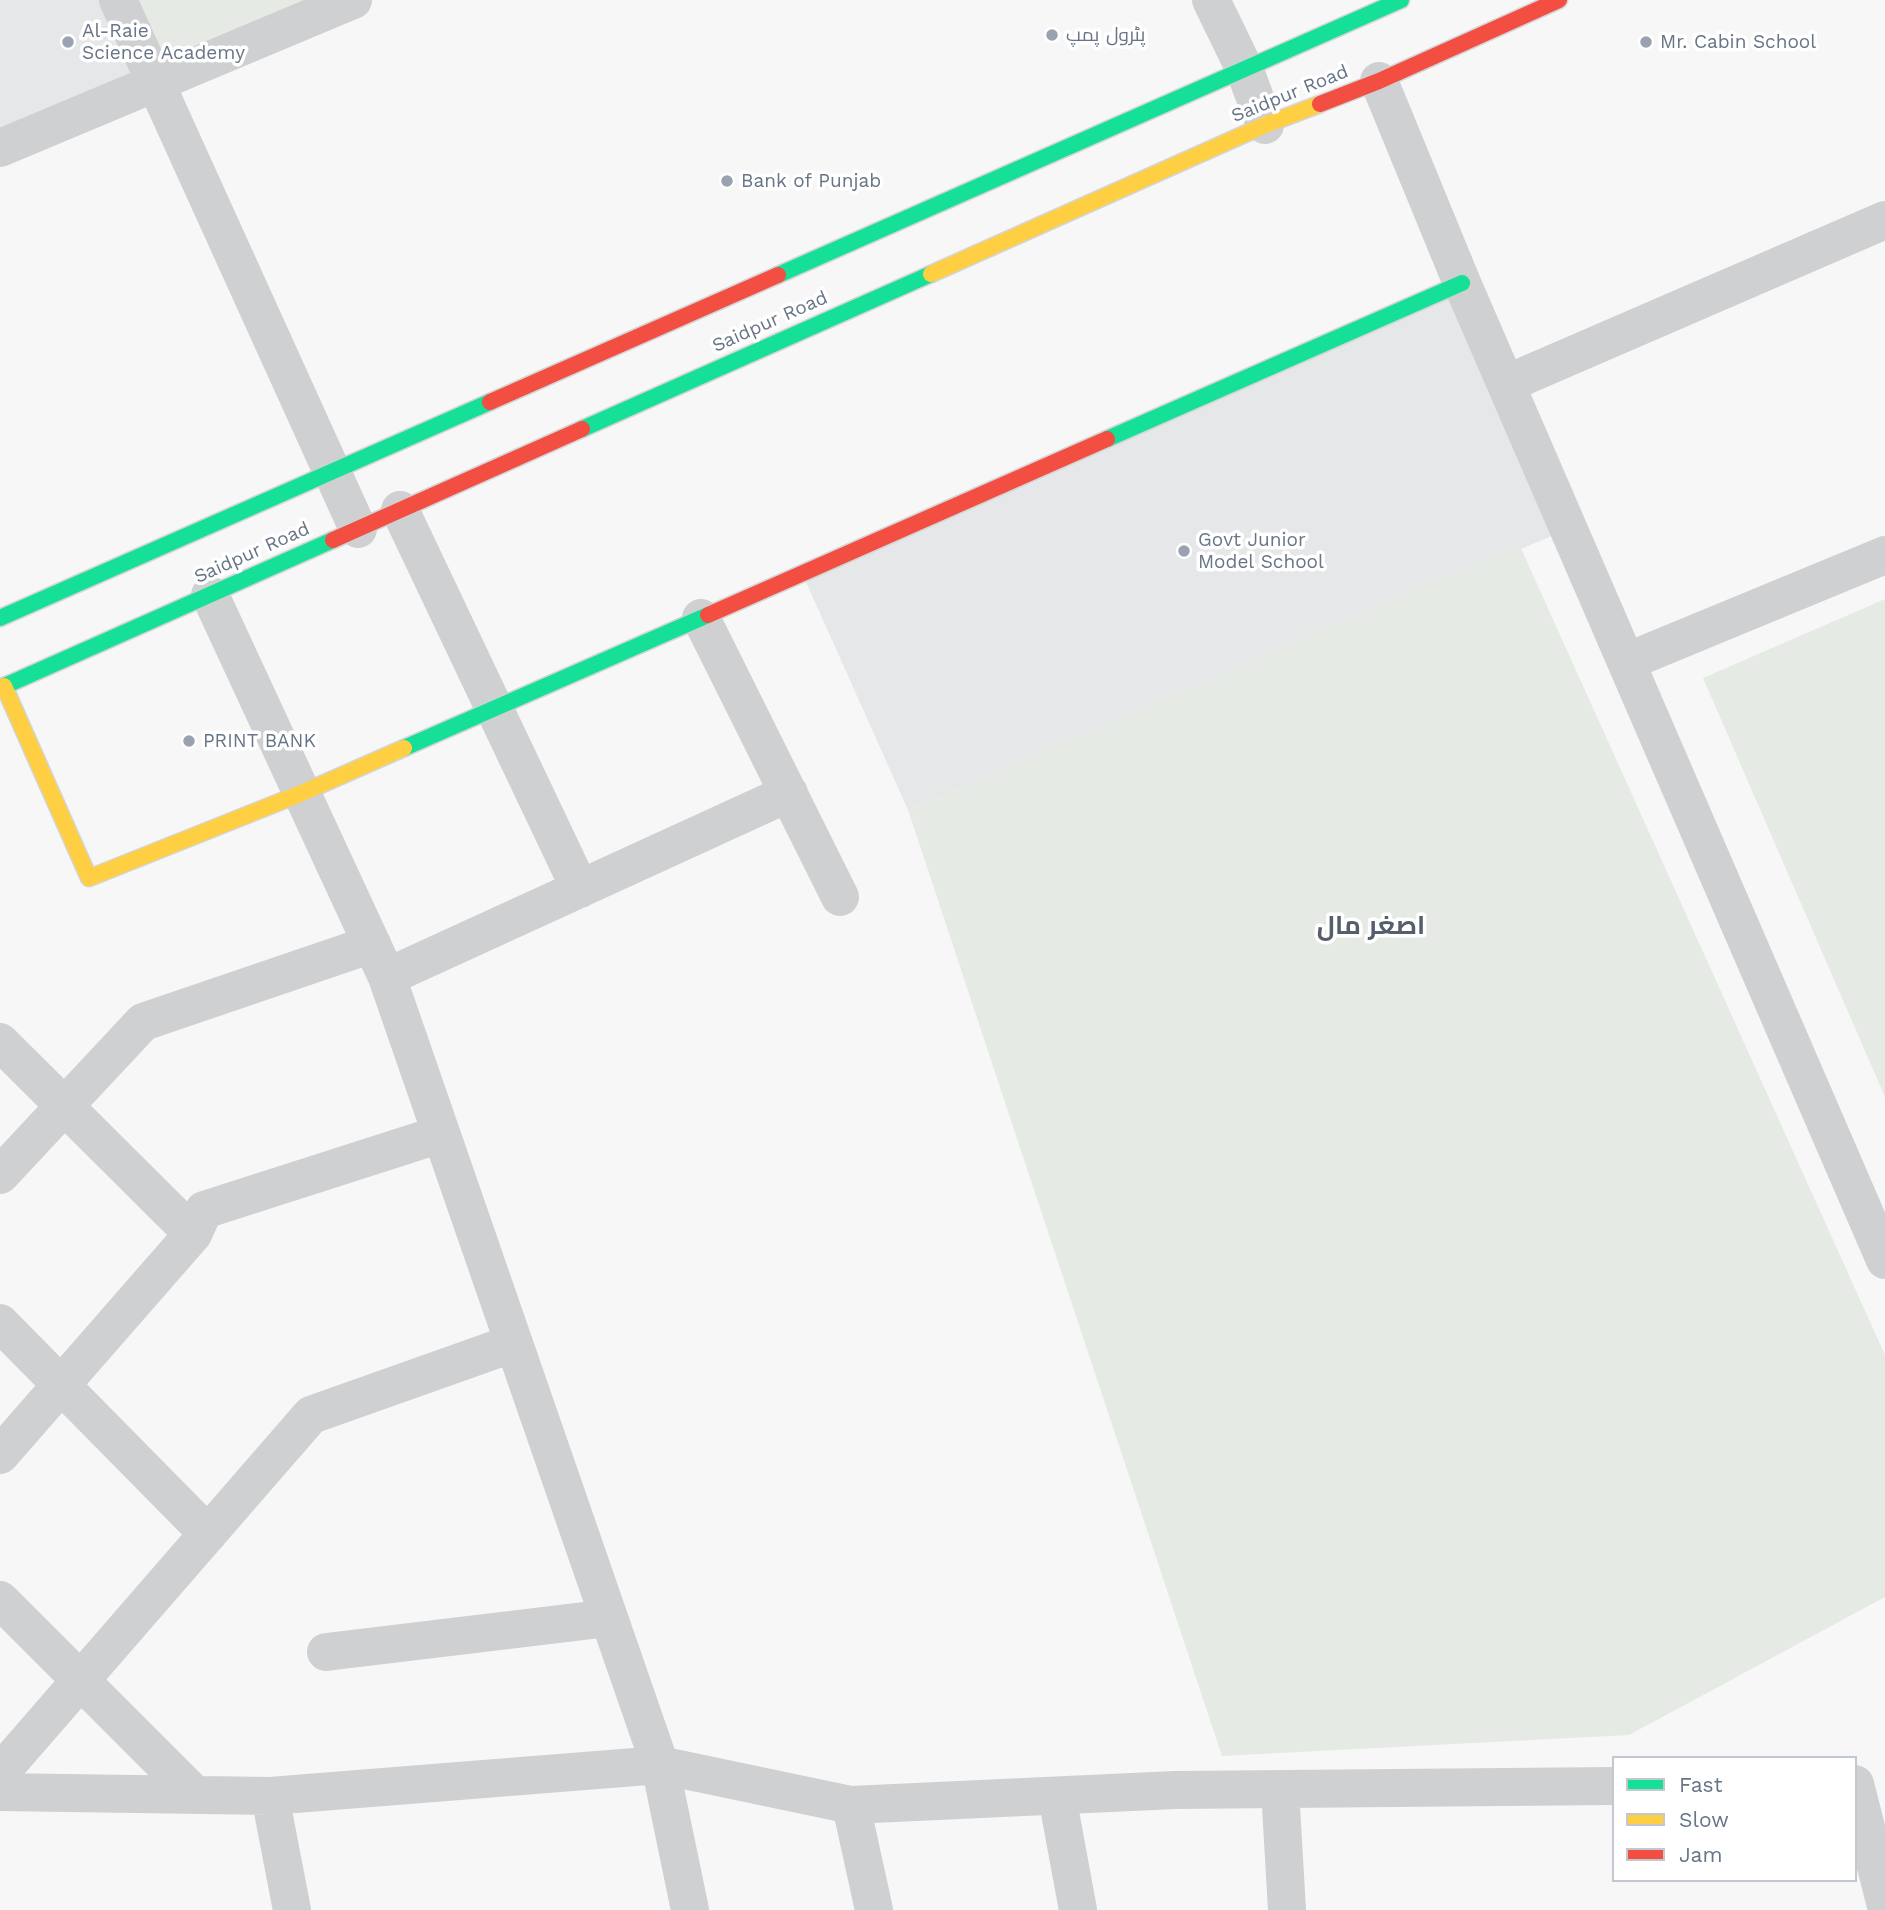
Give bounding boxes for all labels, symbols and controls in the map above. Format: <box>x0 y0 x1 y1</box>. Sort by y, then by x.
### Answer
place label: Al-Raie Science Academy <box>82 20 245 64</box>
place label: پٹرول پمپ <box>1066 24 1145 46</box>
marker: پٹرول پمپ <box>1044 27 1060 43</box>
place label: Mr. Cabin School <box>1660 31 1816 53</box>
marker: Al-Raie Science Academy <box>60 34 76 50</box>
marker: Mr. Cabin School <box>1638 34 1654 50</box>
street label: Saidpur Road <box>1228 60 1352 128</box>
place label: Bank of Punjab <box>741 170 881 192</box>
marker: Bank of Punjab <box>719 173 735 189</box>
street label: Saidpur Road <box>709 286 831 358</box>
street label: Saidpur Road <box>191 517 313 589</box>
place label: Govt Junior Model School <box>1198 529 1324 573</box>
marker: Govt Junior Model School <box>1176 543 1192 559</box>
place label: PRINT BANK <box>203 730 316 752</box>
marker: PRINT BANK <box>181 733 197 749</box>
district label: اصغر مال <box>1317 910 1425 942</box>
legend <box>1612 1756 1857 1882</box>
text: Fast <box>1679 1772 1723 1797</box>
text: Slow <box>1679 1807 1729 1832</box>
text: Jam <box>1679 1842 1722 1867</box>

